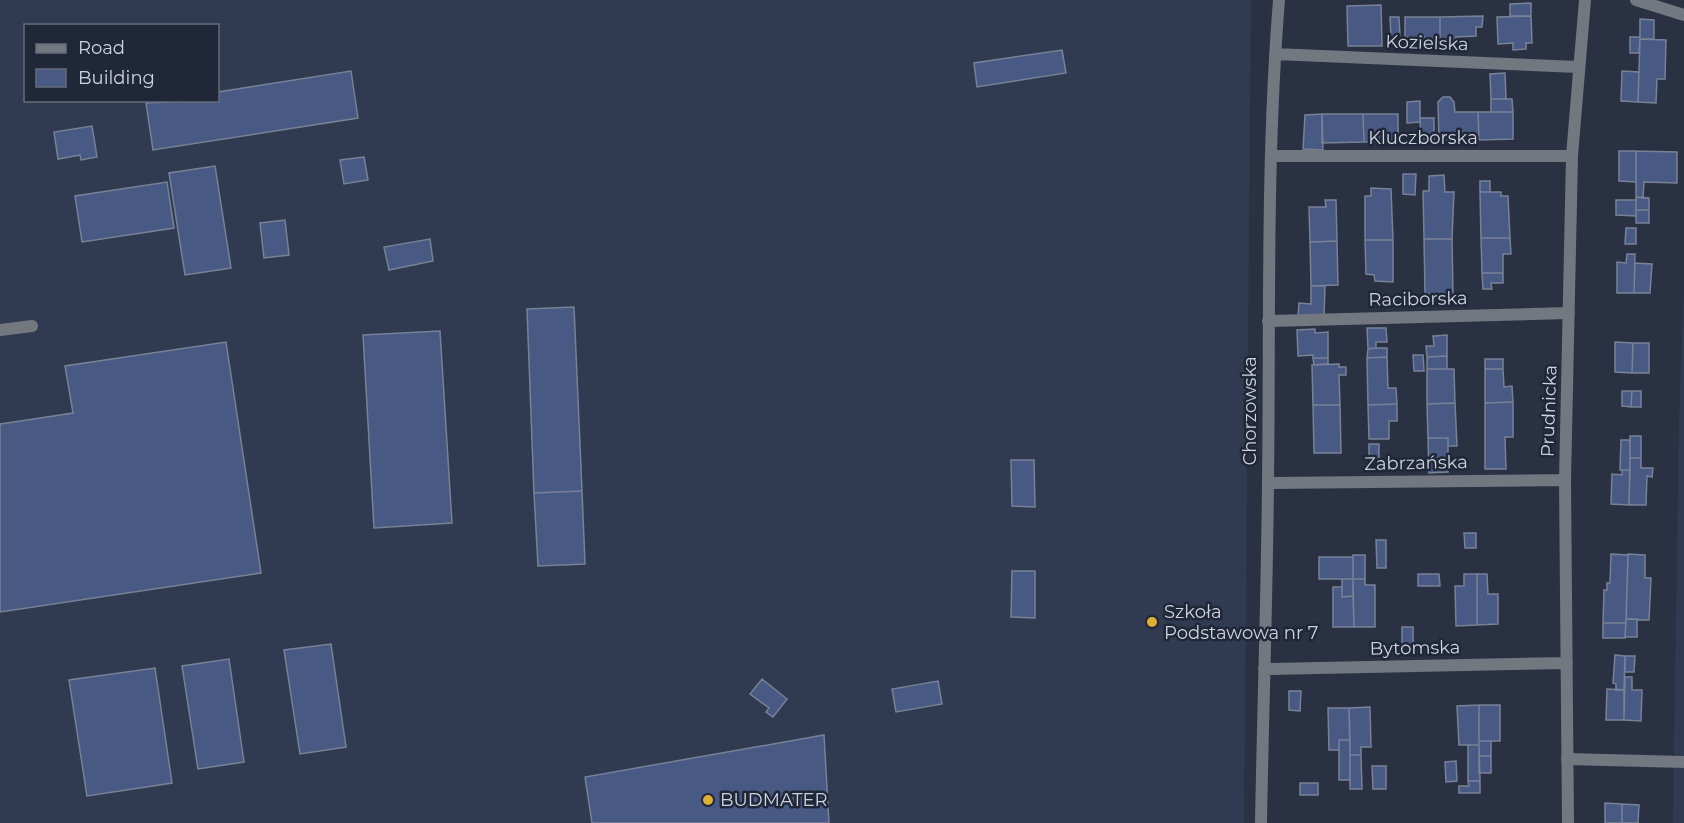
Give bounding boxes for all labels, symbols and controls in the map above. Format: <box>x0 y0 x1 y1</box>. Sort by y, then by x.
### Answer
legend <box>24 24 219 102</box>
street label: Kozielska <box>1385 31 1469 55</box>
text: Road <box>78 37 125 59</box>
text: Building <box>78 67 155 89</box>
street label: Kluczborska <box>1368 127 1478 149</box>
street label: Raciborska <box>1368 287 1468 311</box>
street label: Chorzowska <box>1239 356 1261 466</box>
street label: Prudnicka <box>1536 365 1562 457</box>
street label: Zabrzańska <box>1364 451 1468 475</box>
place label: Szkoła Podstawowa nr 7 <box>1164 601 1318 644</box>
marker: Szkoła Podstawowa nr 7 <box>1145 615 1159 629</box>
street label: Bytomska <box>1369 636 1461 660</box>
place label: BUDMATER <box>720 789 828 811</box>
marker: BUDMATER <box>701 793 715 807</box>

